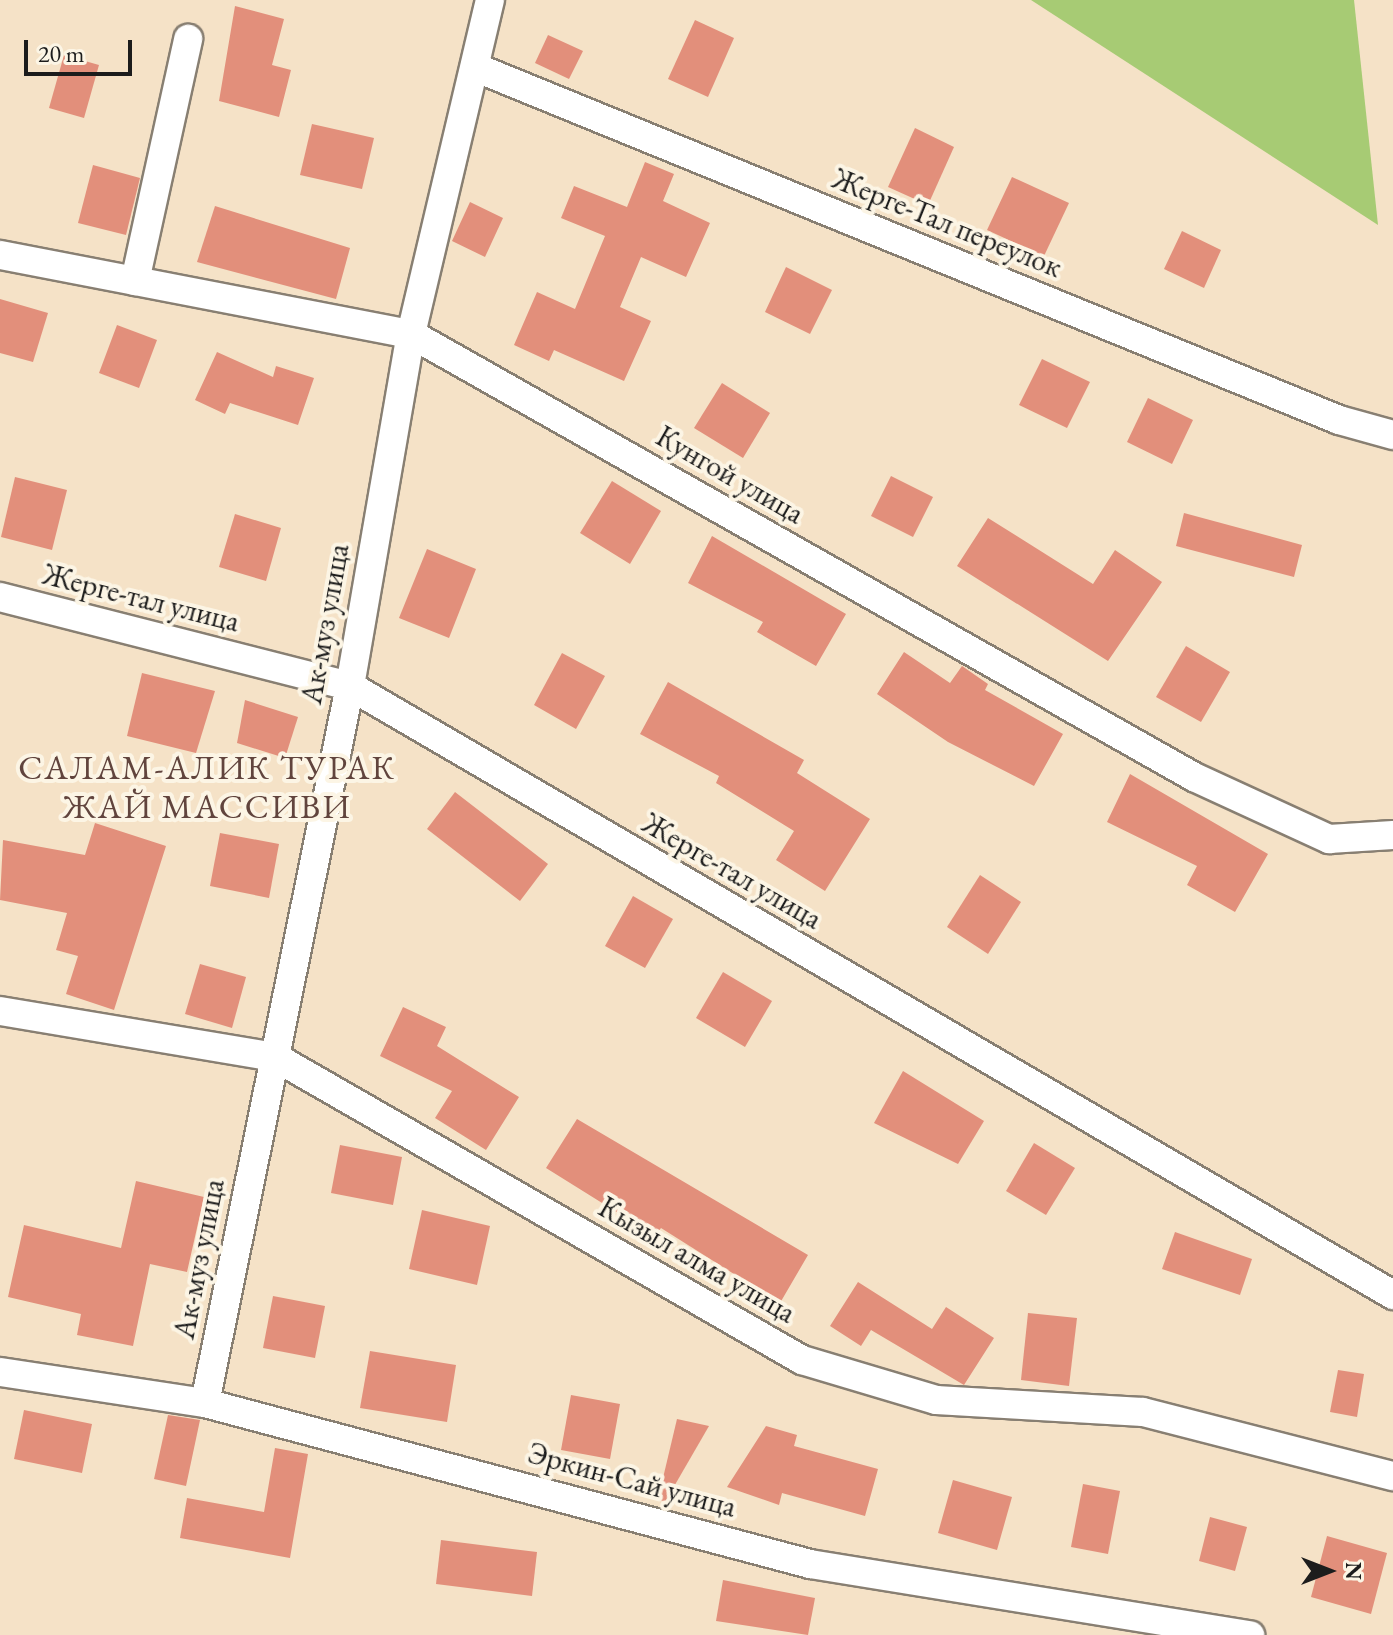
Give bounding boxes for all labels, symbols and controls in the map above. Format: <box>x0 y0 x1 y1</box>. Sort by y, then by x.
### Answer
scale bar <box>28 24 136 74</box>
text: 20 m <box>38 38 85 69</box>
street label: Жерге-Тал переулок <box>827 161 1067 285</box>
street label: Кунгой улица <box>650 418 810 532</box>
street label: Ак-муз улица <box>293 541 357 707</box>
street label: Жерге-тал улица <box>39 556 243 640</box>
district label: САЛАМ-АЛИК ТУРАК ЖАЙ МАССИВИ <box>18 747 396 826</box>
street label: Жерге-тал улица <box>636 805 828 937</box>
street label: Ак-муз улица <box>166 1176 232 1342</box>
street label: Кызыл алма улица <box>592 1189 802 1331</box>
street label: Эркин-Сай улица <box>524 1435 740 1525</box>
north arrow <box>1289 1531 1369 1611</box>
text: N <box>1339 1562 1368 1580</box>

